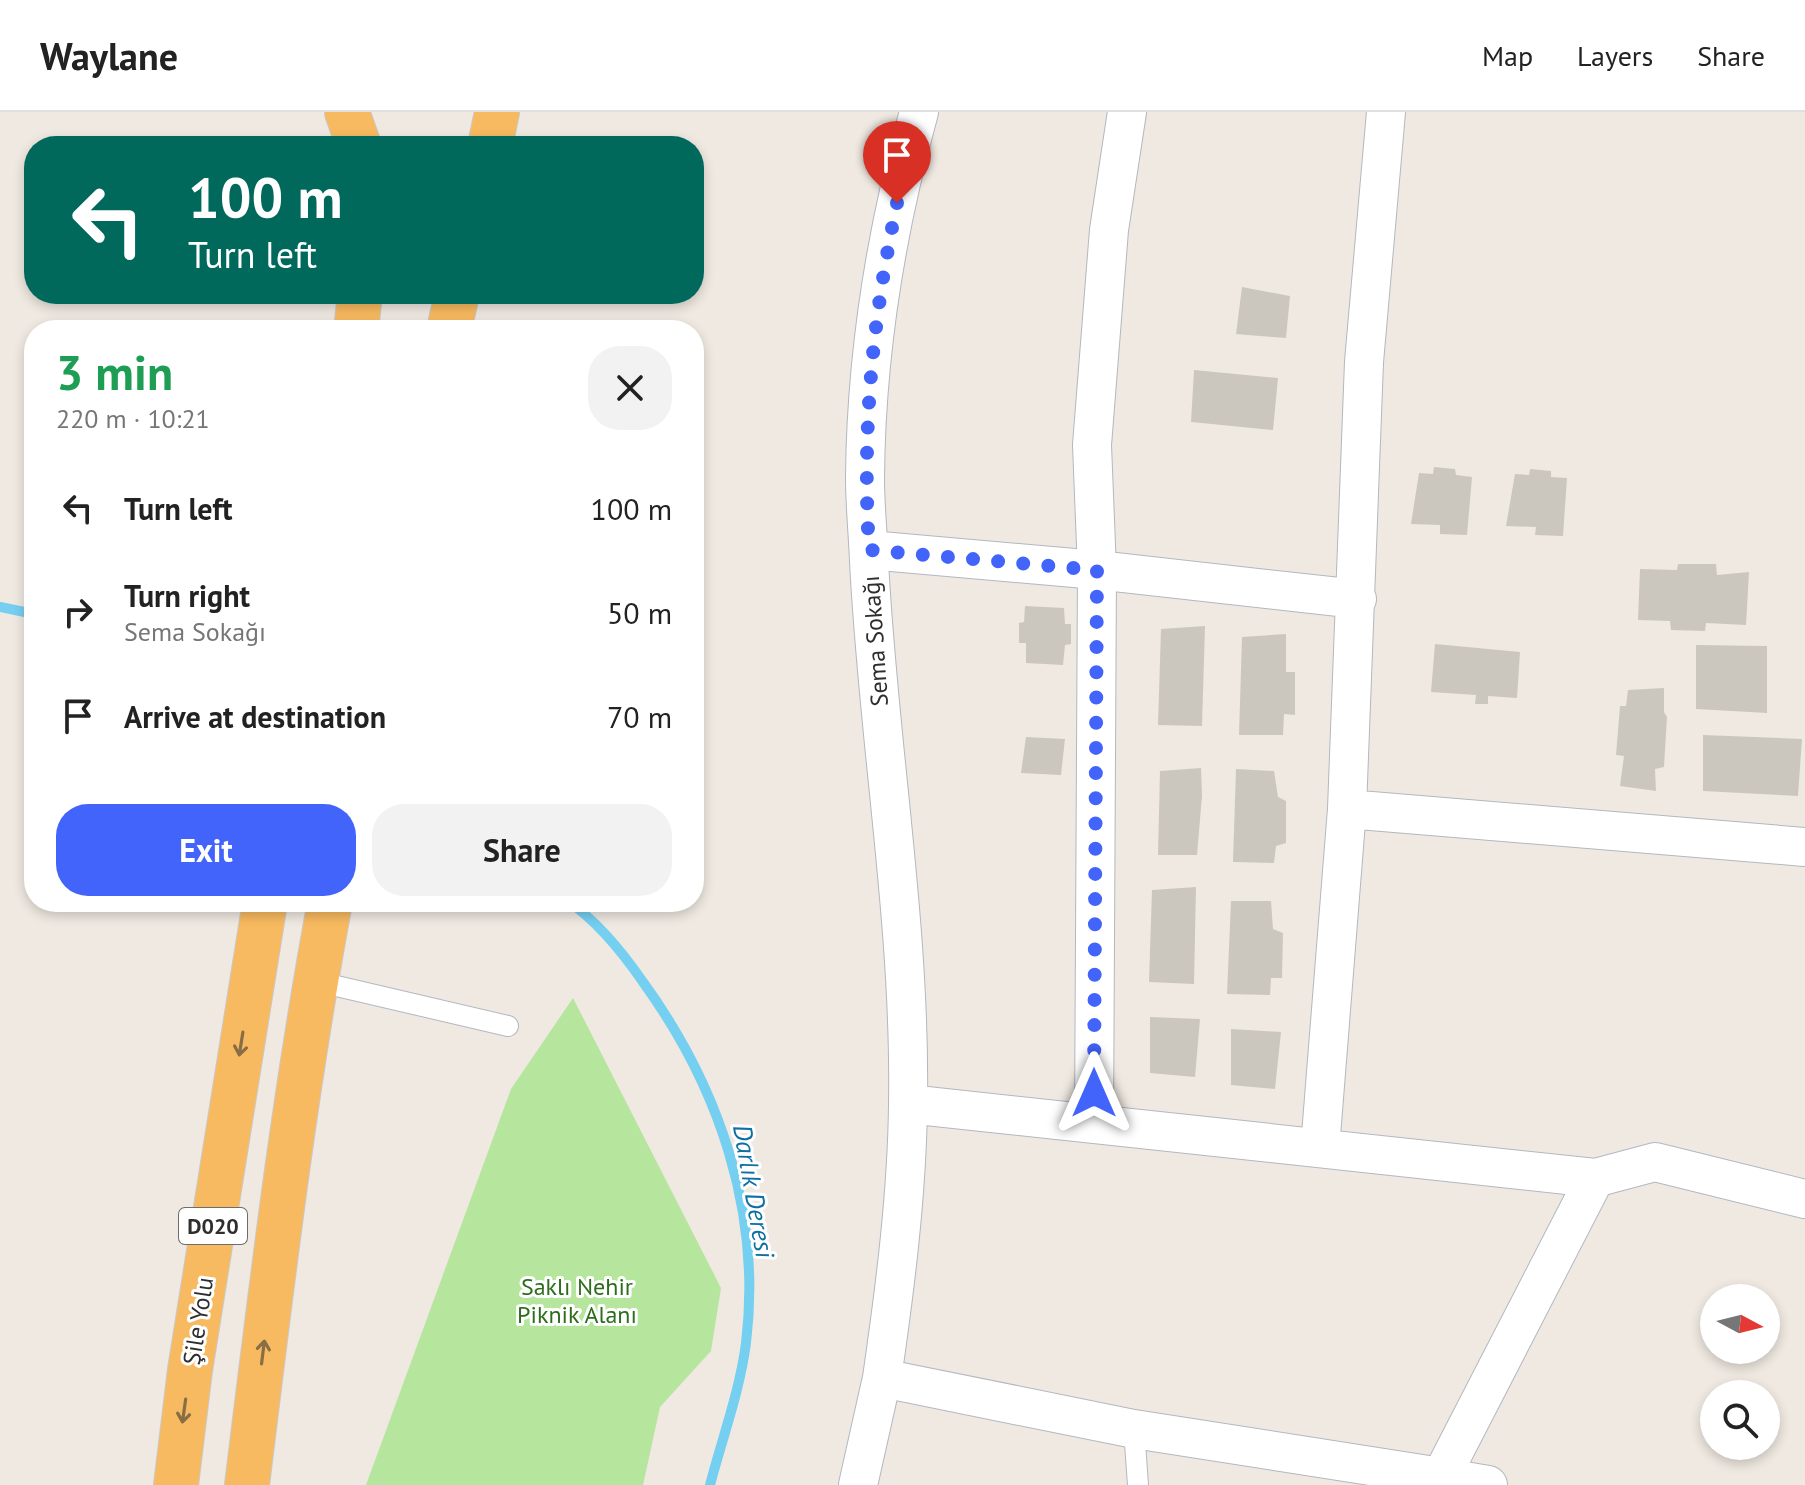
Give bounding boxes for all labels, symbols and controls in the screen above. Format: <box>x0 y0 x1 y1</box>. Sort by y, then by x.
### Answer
text: Waylane <box>40 31 178 80</box>
text: Map <box>1482 37 1533 74</box>
text: Layers <box>1577 37 1653 74</box>
text: Share <box>1697 37 1765 74</box>
pin <box>863 121 931 203</box>
icon: arrive <box>875 133 919 177</box>
text: 100 m <box>188 161 343 233</box>
icon: left <box>56 168 160 272</box>
text: Turn left <box>188 231 317 278</box>
text: 3 min <box>56 341 173 403</box>
button: close <box>588 346 672 430</box>
text: 220 m · 10:21 <box>56 402 210 435</box>
icon: left <box>56 486 100 530</box>
text: Turn left <box>124 489 232 528</box>
text: 100 m <box>591 489 672 528</box>
street label: Sema Sokağı <box>855 575 895 707</box>
text: Turn right <box>124 576 250 615</box>
icon: right <box>56 590 100 634</box>
text: 50 m <box>607 593 672 632</box>
text: Sema Sokağı <box>124 615 266 648</box>
icon: arrive <box>56 694 100 738</box>
text: Arrive at destination <box>124 697 386 736</box>
text: 70 m <box>607 697 672 736</box>
button: Exit <box>56 804 356 896</box>
button: Share <box>372 804 672 896</box>
one-way arrow <box>233 1031 248 1056</box>
position arrow <box>1052 1051 1136 1135</box>
water label: Darlık Deresi <box>726 1122 782 1262</box>
road number: D020 <box>179 1208 247 1244</box>
park label: Saklı Nehir Piknik Alanı <box>517 1271 637 1330</box>
street label: Şile Yolu <box>176 1275 220 1367</box>
north arrow <box>1700 1284 1780 1364</box>
map controls <box>1700 1284 1780 1460</box>
one-way arrow <box>256 1340 271 1365</box>
button: search <box>1700 1380 1780 1460</box>
one-way arrow <box>177 1398 192 1424</box>

